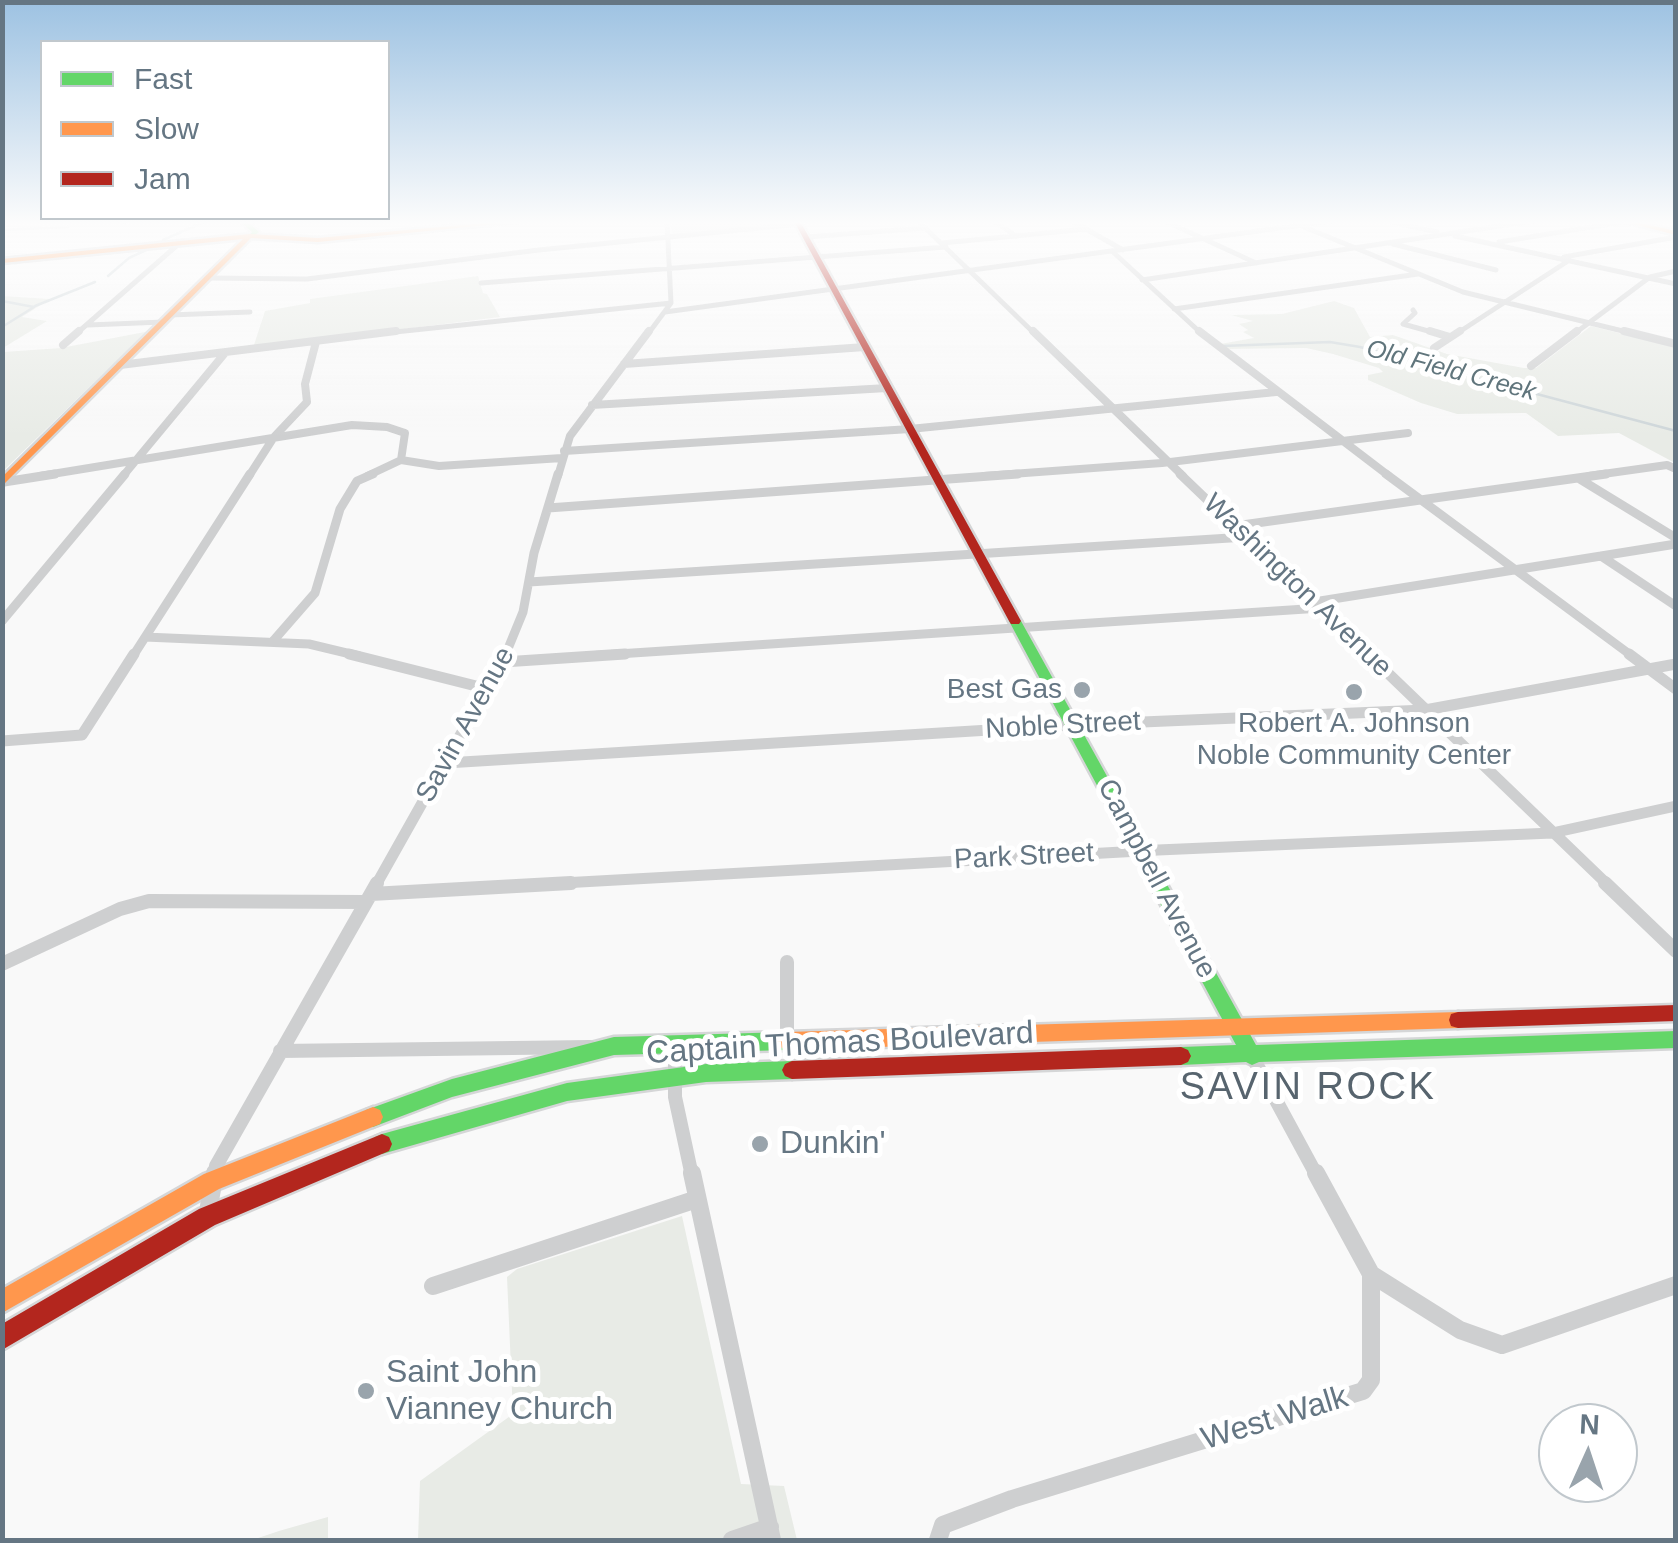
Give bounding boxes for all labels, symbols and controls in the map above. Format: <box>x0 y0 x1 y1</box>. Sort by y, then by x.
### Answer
legend <box>40 40 390 220</box>
text: Fast <box>134 62 192 95</box>
text: Slow <box>134 112 199 145</box>
text: Jam <box>134 162 191 195</box>
water label: Old Field Creek <box>1363 334 1539 408</box>
street label: Washington Avenue <box>1196 487 1398 685</box>
street label: Savin Avenue <box>410 642 522 808</box>
place label: Best Gas <box>947 673 1062 707</box>
marker: Best Gas <box>1071 679 1093 701</box>
marker: Robert A. Johnson Noble Community Center <box>1343 681 1365 703</box>
street label: Noble Street <box>984 705 1142 747</box>
place label: Robert A. Johnson Noble Community Center <box>1197 707 1511 773</box>
street label: Campbell Avenue <box>1089 774 1223 984</box>
street label: Park Street <box>953 837 1095 877</box>
street label: Captain Thomas Boulevard <box>645 1015 1035 1073</box>
district label: SAVIN ROCK <box>1180 1066 1436 1112</box>
place label: Dunkin' <box>780 1125 886 1163</box>
marker: Dunkin' <box>749 1133 771 1155</box>
place label: Saint John Vianney Church <box>386 1354 613 1429</box>
street label: West Walk <box>1197 1379 1353 1459</box>
marker: Saint John Vianney Church <box>355 1380 377 1402</box>
north arrow <box>1538 1403 1638 1503</box>
text: N <box>1579 1409 1600 1441</box>

